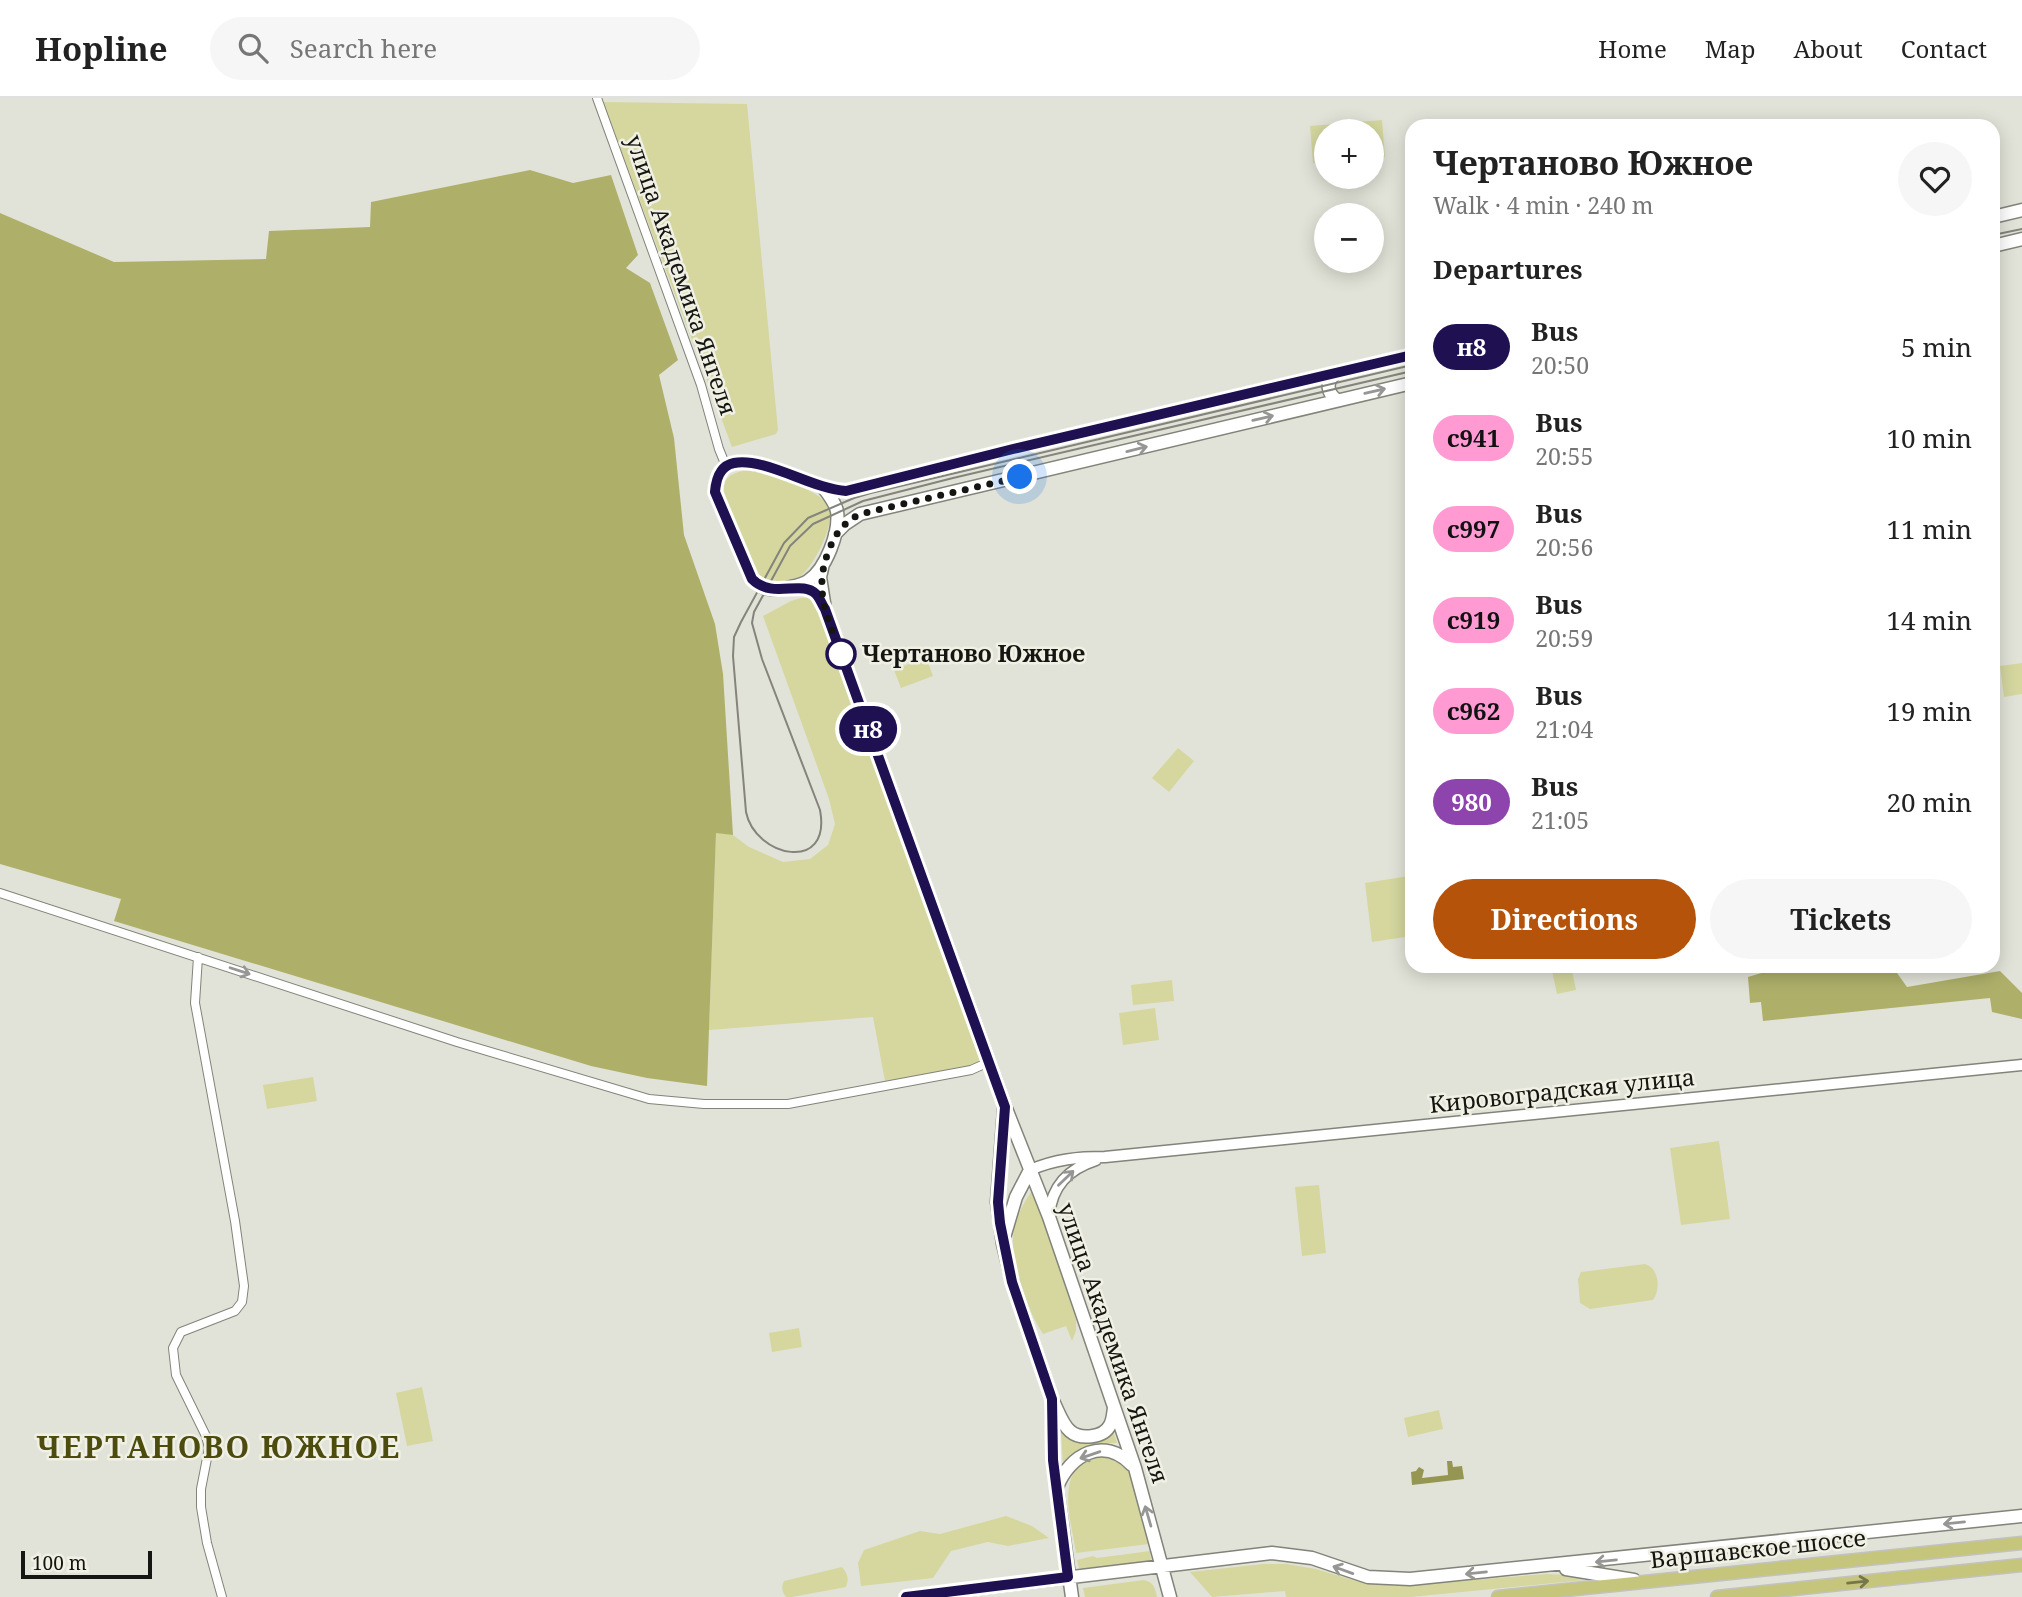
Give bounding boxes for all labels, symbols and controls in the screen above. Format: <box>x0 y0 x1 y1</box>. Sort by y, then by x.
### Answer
search box <box>210 17 700 80</box>
text: Hopline <box>35 26 168 71</box>
icon: search <box>234 29 272 67</box>
text: Search here <box>290 30 437 66</box>
text: Home <box>1598 32 1667 65</box>
text: Map <box>1705 32 1756 65</box>
text: About <box>1794 32 1863 65</box>
text: Contact <box>1901 32 1987 65</box>
map controls <box>1314 119 1384 273</box>
button: + <box>1314 119 1384 189</box>
street label: улица Академика Янгеля <box>619 130 745 419</box>
text: Чертаново Южное <box>1433 140 1753 185</box>
button: heart <box>1898 142 1972 216</box>
text: Walk · 4 min · 240 m <box>1433 189 1653 221</box>
button: − <box>1314 203 1384 273</box>
text: Departures <box>1433 251 1583 287</box>
text: Bus <box>1531 313 1578 349</box>
text: 5 min <box>1901 329 1972 365</box>
text: н8 <box>1457 330 1486 363</box>
text: 20:50 <box>1531 349 1589 381</box>
one-way arrow <box>1363 384 1386 398</box>
text: Bus <box>1535 404 1583 440</box>
one-way arrow <box>1251 410 1274 424</box>
text: 10 min <box>1887 420 1972 456</box>
text: с941 <box>1447 421 1500 454</box>
text: 20:55 <box>1535 440 1593 472</box>
one-way arrow <box>1125 442 1148 455</box>
your location <box>1002 459 1037 494</box>
text: Bus <box>1535 495 1583 531</box>
text: 11 min <box>1887 511 1972 547</box>
text: с997 <box>1447 512 1500 545</box>
text: 20:56 <box>1535 531 1593 563</box>
text: Bus <box>1535 586 1583 622</box>
text: 14 min <box>1887 602 1972 638</box>
text: с919 <box>1447 603 1500 636</box>
text: 20:59 <box>1535 622 1593 654</box>
place label: Чертаново Южное <box>862 637 1085 669</box>
marker: Чертаново Южное <box>826 639 856 669</box>
text: Bus <box>1535 677 1583 713</box>
text: 19 min <box>1887 693 1972 729</box>
text: с962 <box>1447 694 1500 727</box>
line badge: н8 <box>836 706 900 752</box>
text: н8 <box>853 712 883 745</box>
text: 21:04 <box>1535 713 1593 745</box>
text: Bus <box>1531 768 1578 804</box>
text: 20 min <box>1887 784 1972 820</box>
text: 980 <box>1451 785 1492 818</box>
text: 21:05 <box>1531 804 1589 836</box>
button: Directions <box>1433 879 1696 959</box>
button: Tickets <box>1710 879 1972 959</box>
one-way arrow <box>229 966 251 978</box>
street label: Кировоградская улица <box>1428 1060 1696 1120</box>
one-way arrow <box>1057 1170 1075 1187</box>
street label: улица Академика Янгеля <box>1051 1198 1177 1487</box>
district label: ЧЕРТАНОВО ЮЖНОЕ <box>37 1426 401 1467</box>
one-way arrow <box>1079 1449 1101 1462</box>
one-way arrow <box>1141 1506 1154 1528</box>
one-way arrow <box>1943 1517 1966 1530</box>
street label: Варшавское шоссе <box>1648 1521 1867 1575</box>
scale bar <box>21 1548 152 1580</box>
text: 100 m <box>32 1550 87 1576</box>
one-way arrow <box>1595 1554 1618 1567</box>
one-way arrow <box>1333 1563 1355 1575</box>
one-way arrow <box>1465 1567 1487 1580</box>
one-way arrow <box>1846 1575 1869 1588</box>

